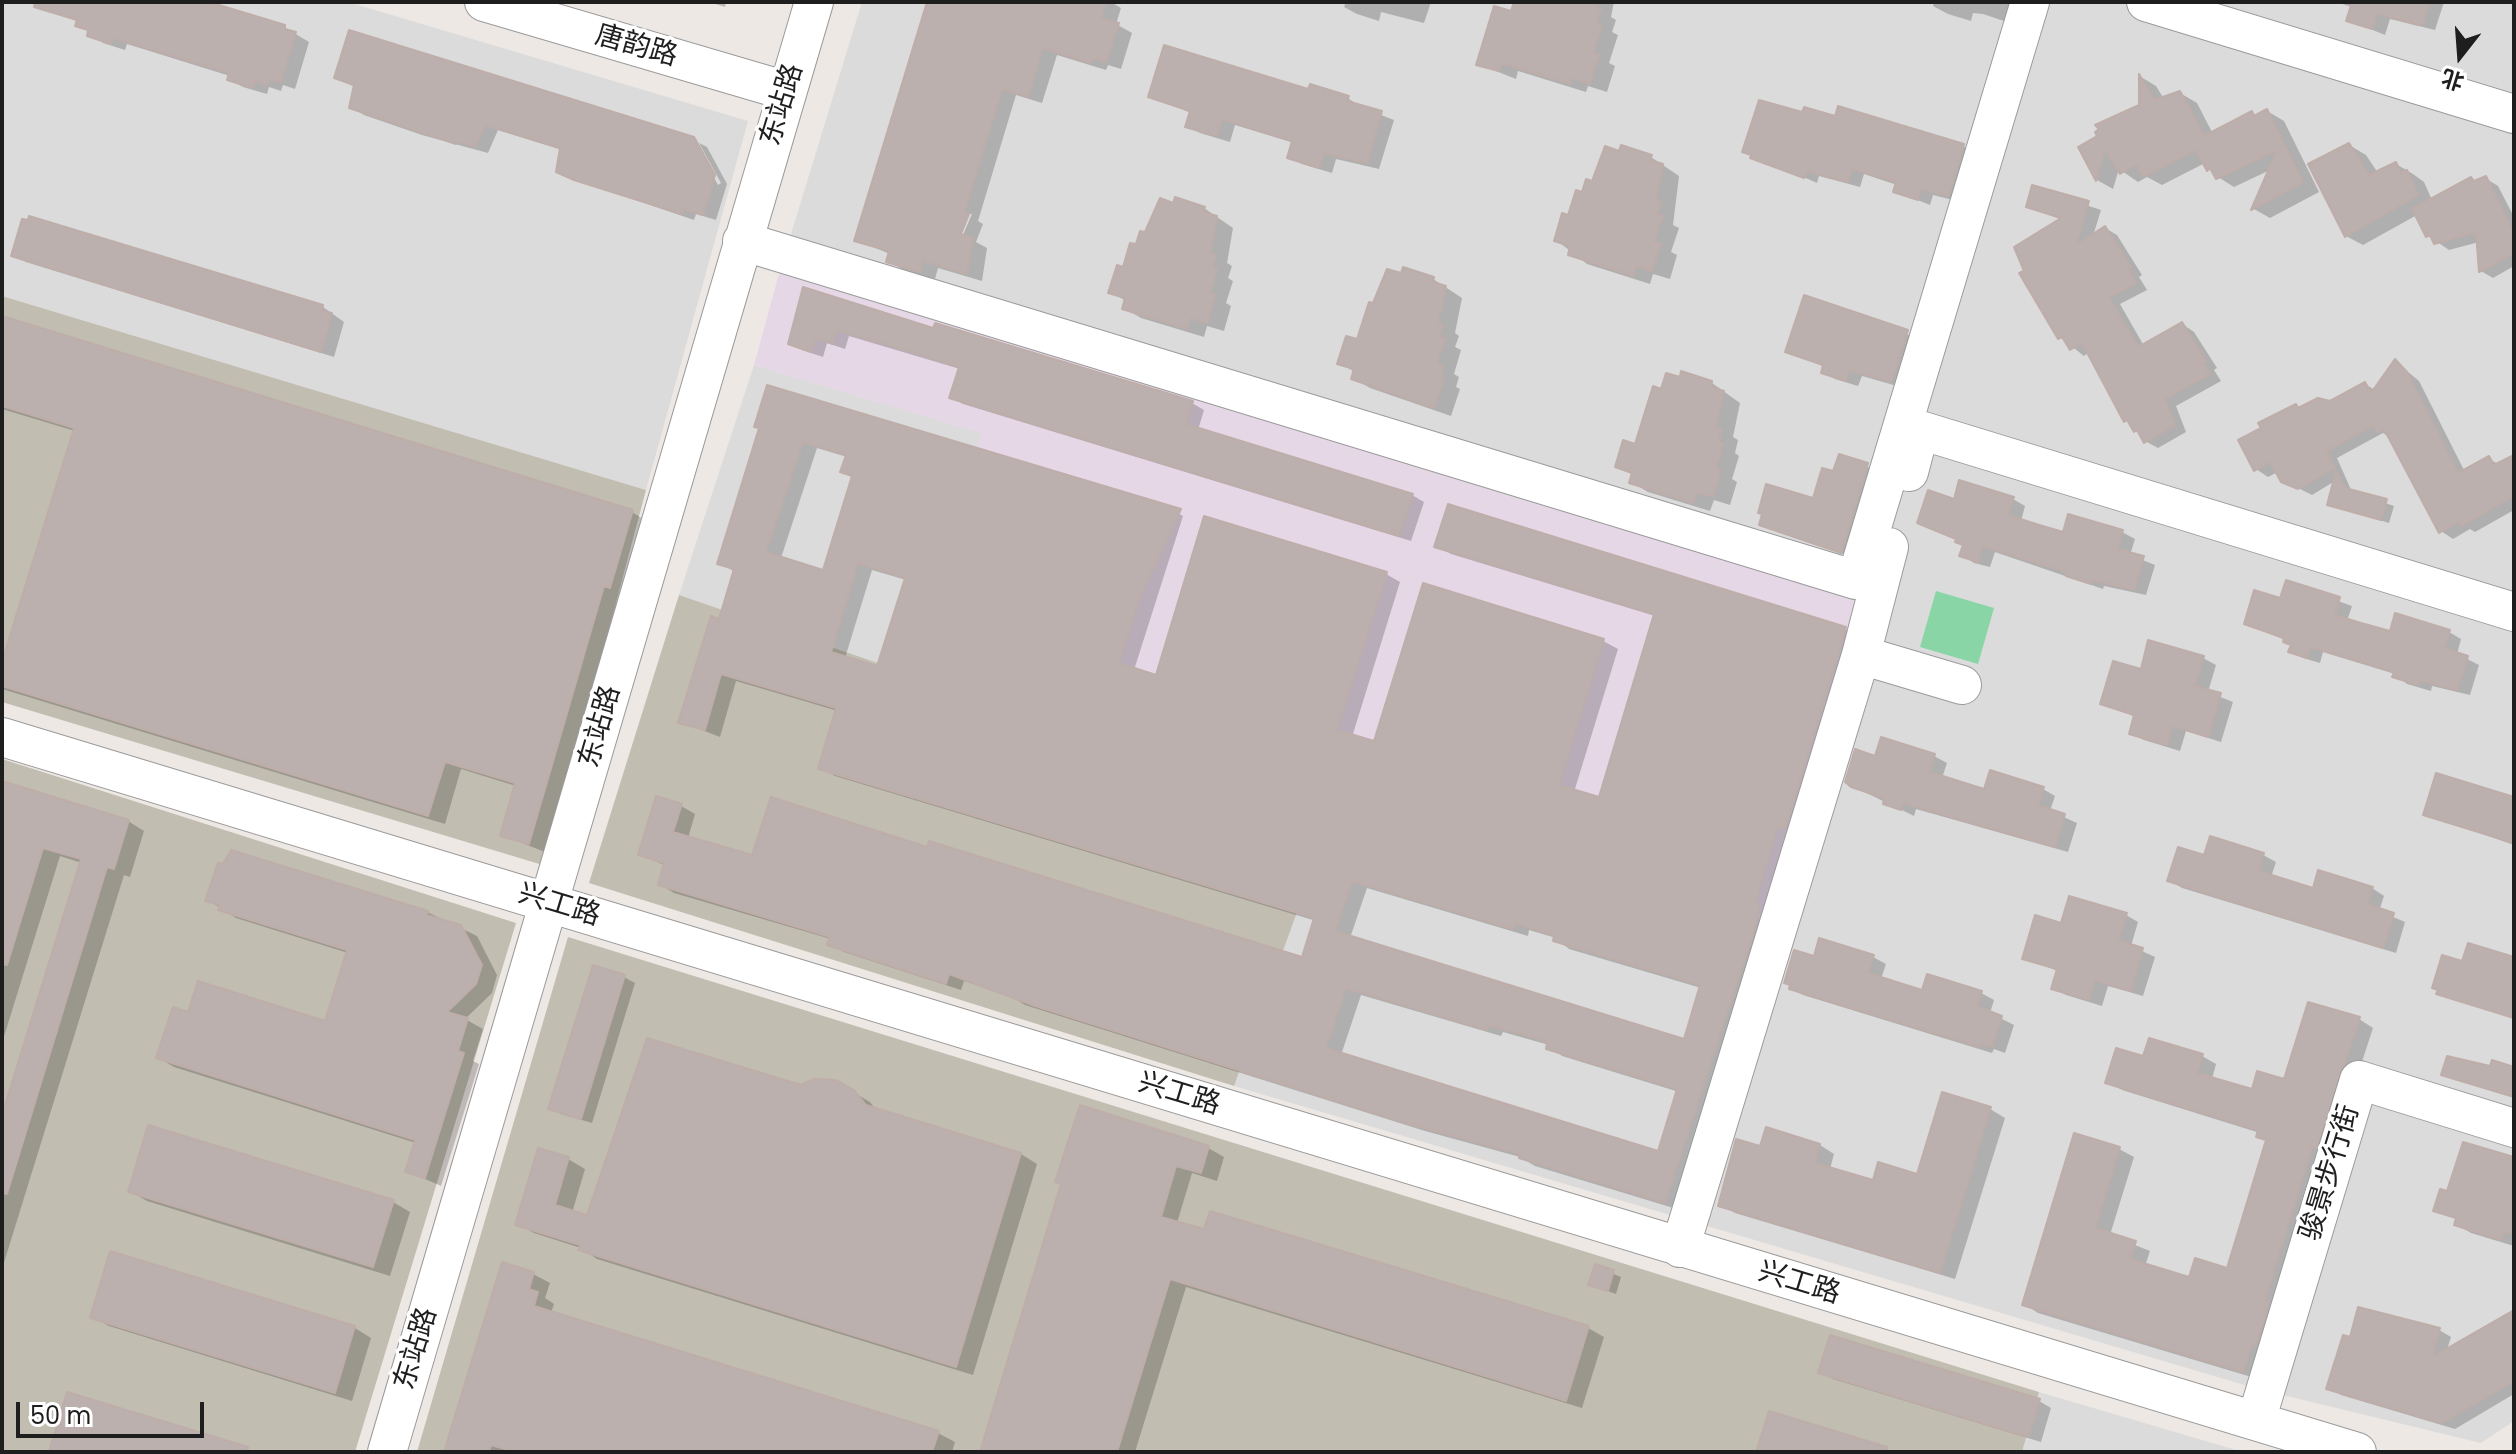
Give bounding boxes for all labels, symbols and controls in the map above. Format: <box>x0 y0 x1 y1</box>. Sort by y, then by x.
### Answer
north arrow <box>2420 16 2500 96</box>
street label: 唐韵路 <box>591 19 681 75</box>
street label: 东站路 <box>755 60 811 150</box>
text: 北 <box>2438 61 2468 97</box>
street label: 东站路 <box>573 682 629 772</box>
street label: 兴工路 <box>514 878 604 934</box>
street label: 兴工路 <box>1134 1067 1224 1123</box>
street label: 骏景步行街 <box>2294 1101 2368 1245</box>
street label: 兴工路 <box>1754 1256 1844 1312</box>
street label: 东站路 <box>389 1304 445 1394</box>
scale bar <box>20 1386 208 1436</box>
text: 50 m <box>30 1399 91 1432</box>

